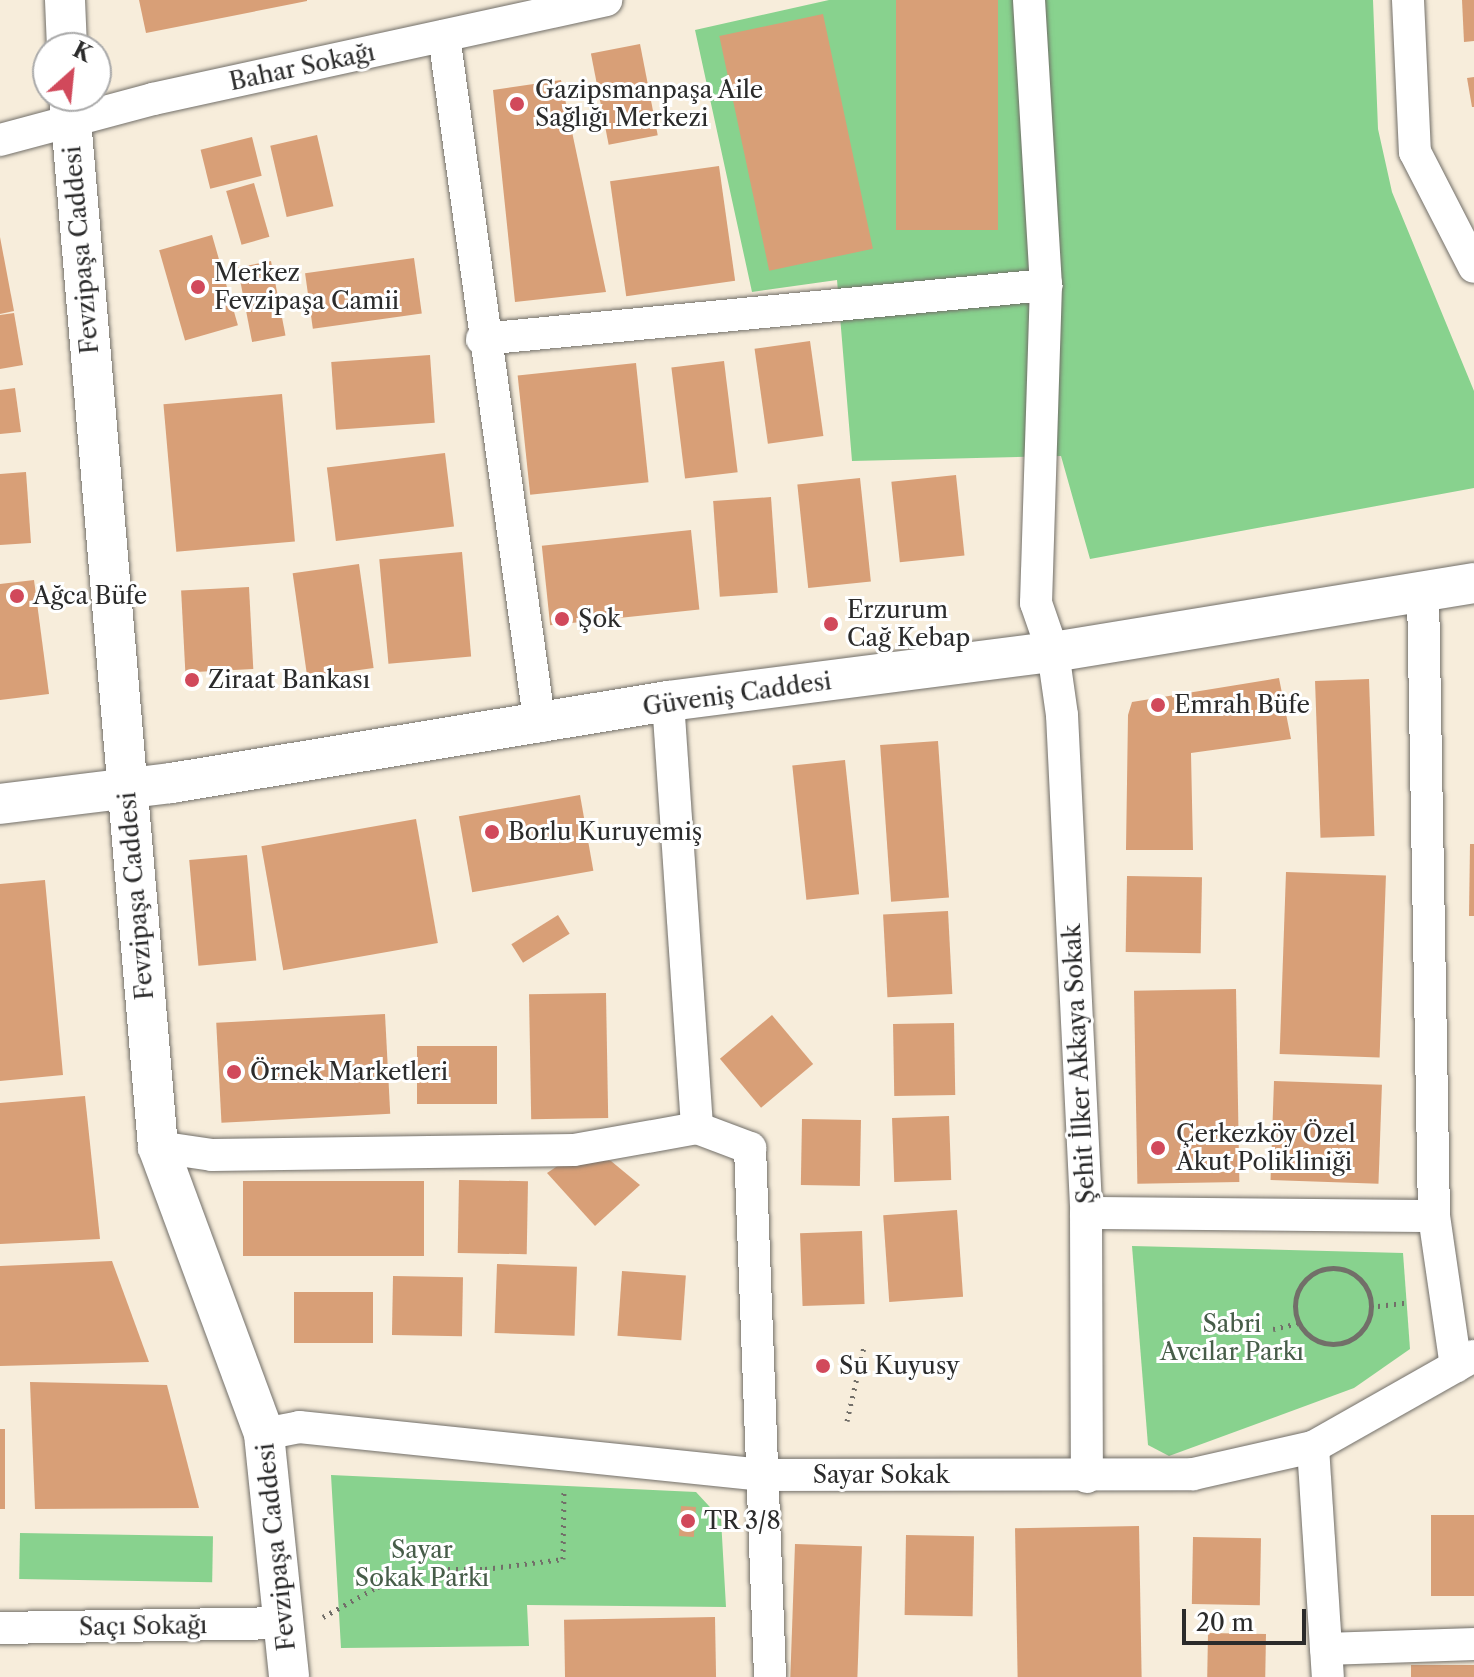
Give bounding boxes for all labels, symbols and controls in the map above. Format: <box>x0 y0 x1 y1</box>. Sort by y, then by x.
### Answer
north arrow <box>32 32 112 112</box>
text: K <box>68 36 96 68</box>
street label: Bahar Sokağı <box>226 37 378 97</box>
place label: Gazipsmanpaşa Aile Sağlığı Merkezi <box>535 76 765 132</box>
marker: Gazipsmanpaşa Aile Sağlığı Merkezi <box>506 93 528 115</box>
street label: Fevzipaşa Caddesi <box>58 145 104 355</box>
place label: Merkez Fevzipaşa Camii <box>214 259 399 315</box>
marker: Merkez Fevzipaşa Camii <box>189 278 207 296</box>
place label: Ağca Büfe <box>33 582 148 610</box>
marker: Ağca Büfe <box>8 587 26 605</box>
place label: Erzurum Cağ Kebap <box>847 596 970 652</box>
place label: Şok <box>578 605 621 633</box>
marker: Şok <box>553 610 571 628</box>
marker: Erzurum Cağ Kebap <box>822 615 840 633</box>
place label: Ziraat Bankası <box>208 666 370 694</box>
street label: Güveniş Caddesi <box>641 667 833 721</box>
marker: Ziraat Bankası <box>183 671 201 689</box>
place label: Emrah Büfe <box>1174 691 1310 719</box>
marker: Emrah Büfe <box>1149 696 1167 714</box>
street label: Fevzipaşa Caddesi <box>113 791 159 1001</box>
place label: Borlu Kuruyemiş <box>508 818 702 846</box>
marker: Borlu Kuruyemiş <box>483 823 501 841</box>
street label: Şehit İlker Akkaya Sokak <box>1057 922 1101 1206</box>
place label: Örnek Marketleri <box>250 1058 448 1086</box>
marker: Örnek Marketleri <box>225 1063 243 1081</box>
place label: Çerkezköy Özel Akut Polikliniği <box>1176 1120 1356 1176</box>
marker: Çerkezköy Özel Akut Polikliniği <box>1147 1137 1169 1159</box>
park label: Sabri Avcılar Parkı <box>1160 1310 1304 1366</box>
place label: Su Kuyusy <box>839 1352 960 1380</box>
marker: Su Kuyusy <box>814 1357 832 1375</box>
street label: Fevzipaşa Caddesi <box>251 1442 301 1652</box>
street label: Sayar Sokak <box>812 1461 950 1489</box>
place label: TR 3/8 <box>704 1507 782 1535</box>
marker: TR 3/8 <box>679 1512 697 1530</box>
park label: Sayar Sokak Parkı <box>355 1536 489 1592</box>
scale bar <box>1186 1593 1310 1643</box>
text: 20 m <box>1196 1608 1254 1637</box>
street label: Saçı Sokağı <box>79 1610 207 1642</box>

